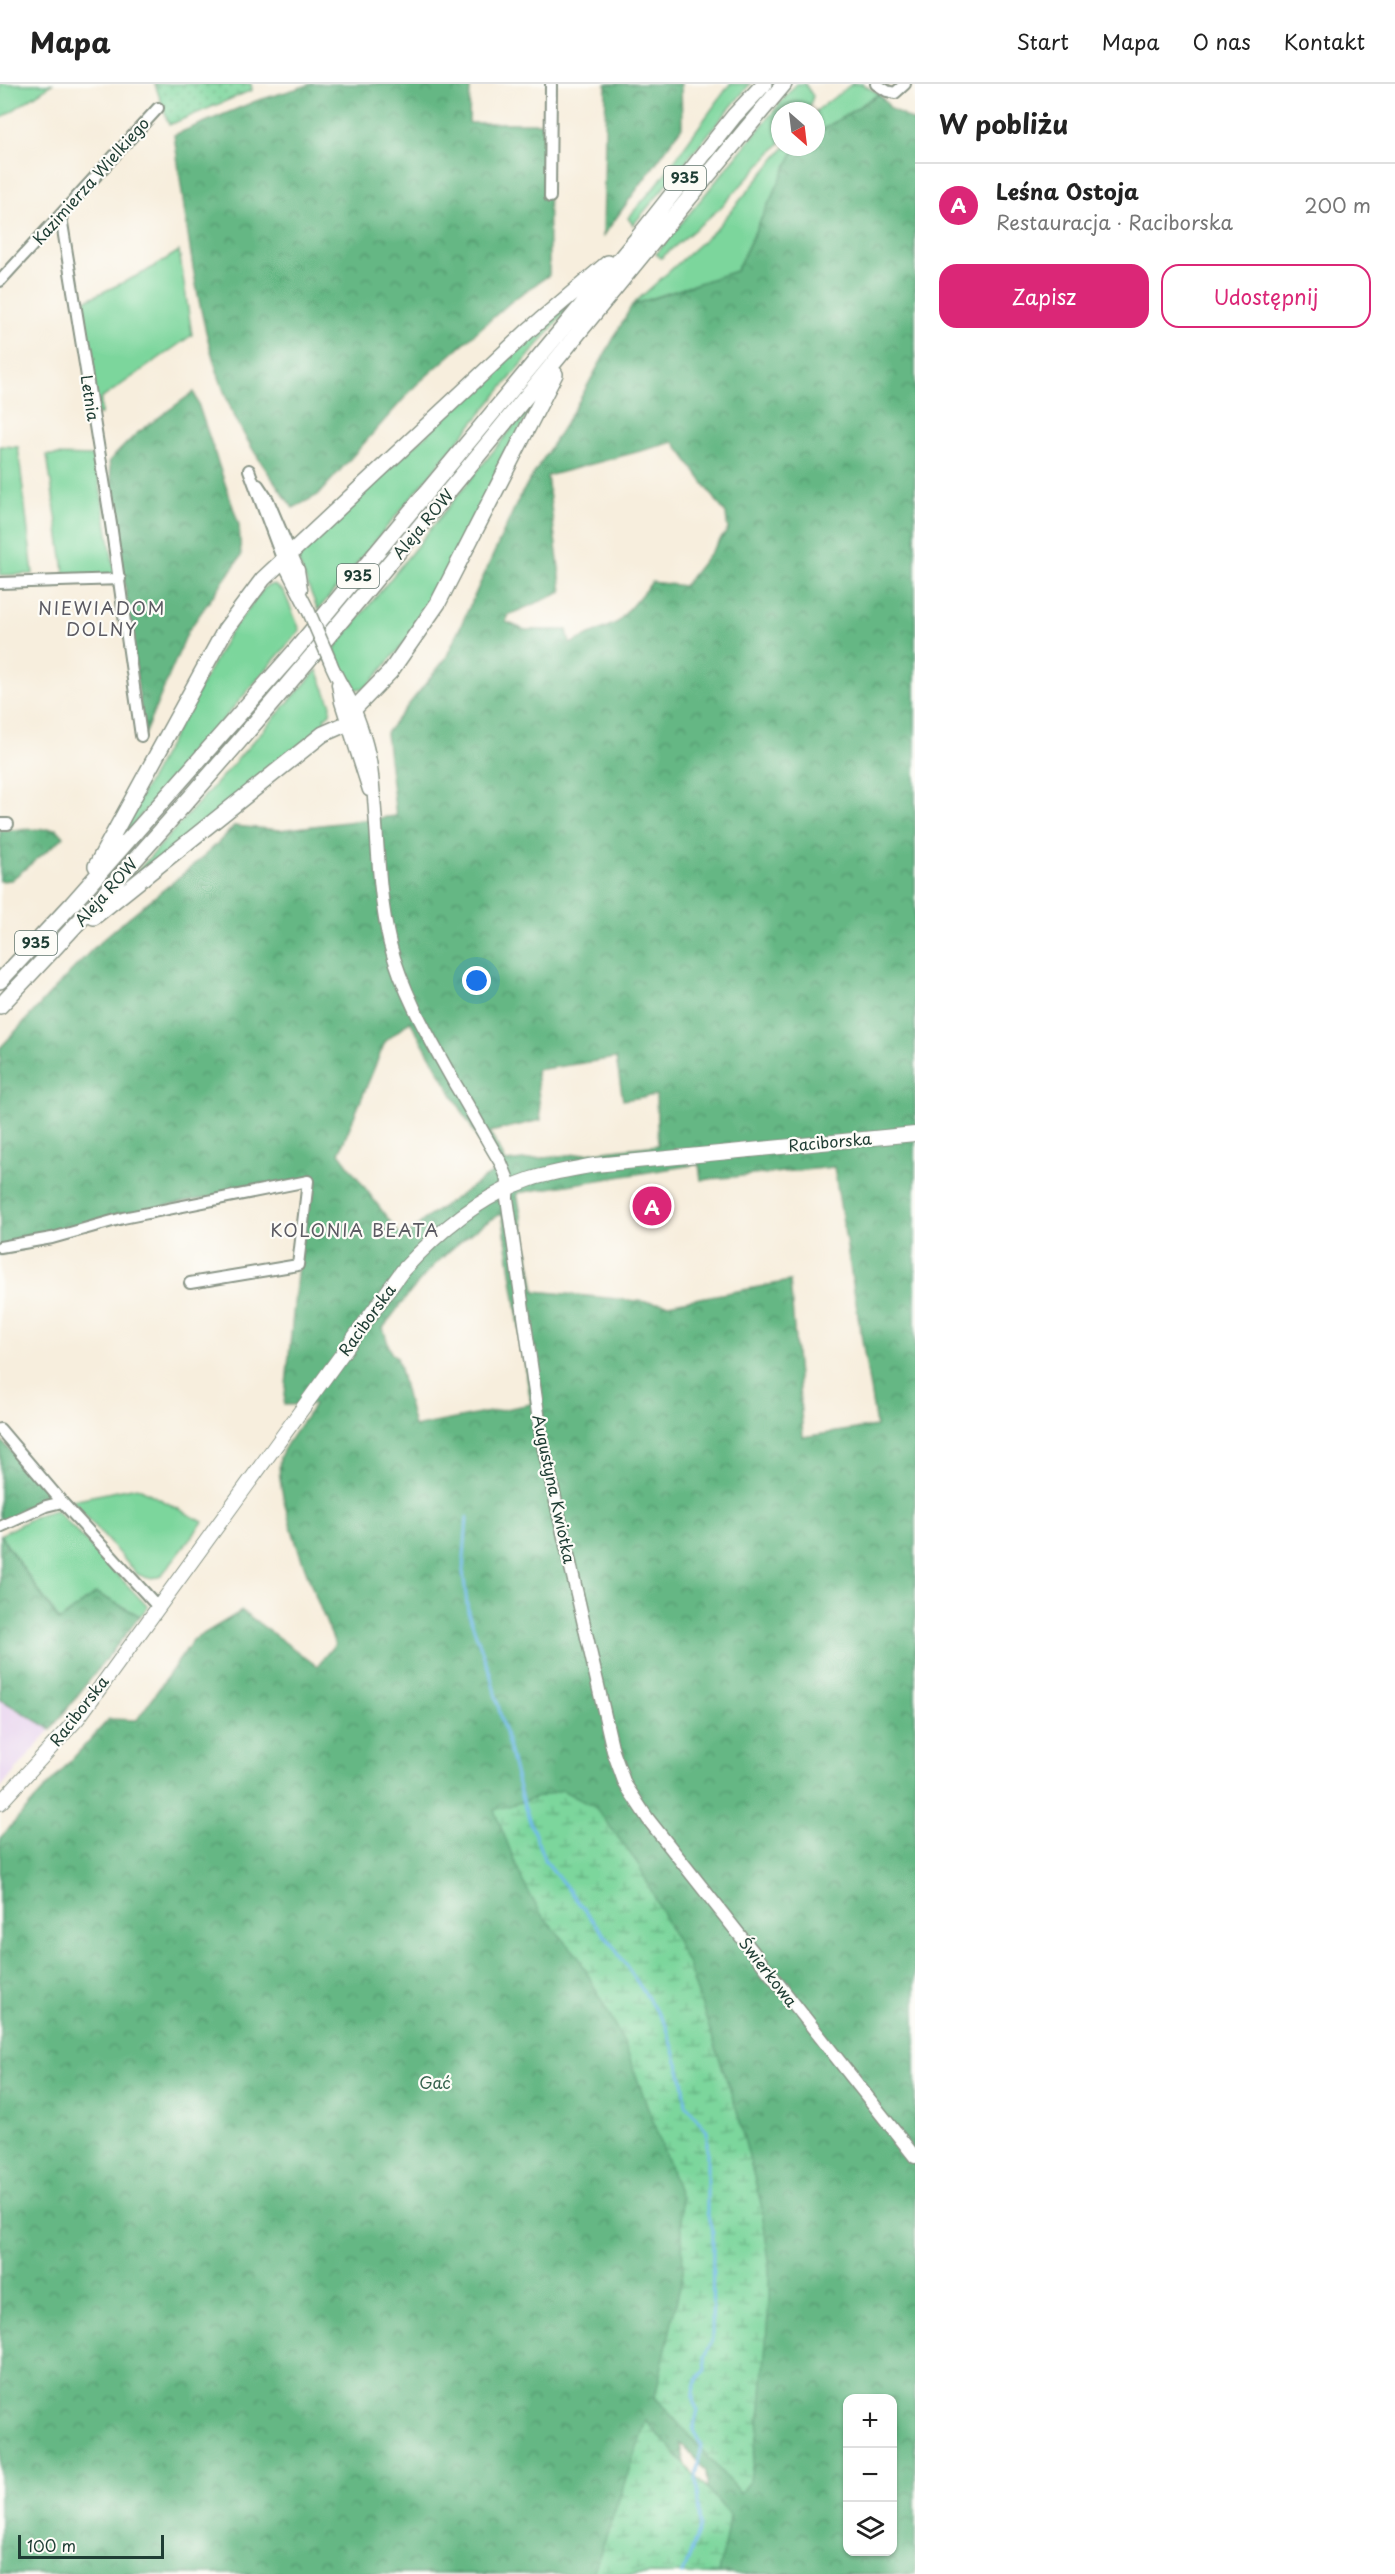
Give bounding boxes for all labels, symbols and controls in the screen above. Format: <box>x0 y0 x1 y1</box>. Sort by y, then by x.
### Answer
text: Mapa <box>30 20 111 63</box>
text: Start <box>1017 25 1069 57</box>
text: Mapa <box>1102 25 1160 57</box>
text: O nas <box>1193 25 1251 57</box>
text: Kontakt <box>1284 25 1365 57</box>
north arrow <box>771 102 825 156</box>
text: W pobliżu <box>939 104 1068 143</box>
street label: Kazimierza Wielkiego <box>26 111 154 249</box>
road number: 935 <box>664 166 706 190</box>
text: Leśna Ostoja <box>996 174 1139 207</box>
text: A <box>951 190 966 220</box>
text: 200 m <box>1304 190 1371 220</box>
text: Restauracja · Raciborska <box>996 207 1233 237</box>
button: Zapisz <box>939 264 1149 328</box>
button: Udostępnij <box>1161 264 1371 328</box>
street label: Letnia <box>76 373 106 423</box>
street label: Aleja ROW <box>386 483 459 563</box>
road number: 935 <box>337 564 379 588</box>
district label: NIEWIADOM DOLNY <box>38 594 166 642</box>
street label: Aleja ROW <box>68 851 143 931</box>
road number: 935 <box>15 931 57 955</box>
your location <box>462 966 491 995</box>
street label: Raciborska <box>787 1125 873 1157</box>
pin: A <box>632 1184 672 1228</box>
district label: KOLONIA BEATA <box>270 1216 440 1243</box>
street label: Raciborska <box>332 1278 401 1360</box>
street label: Augustyna Kwiotka <box>527 1412 582 1566</box>
street label: Raciborska <box>43 1670 113 1751</box>
street label: Świerkowa <box>734 1931 804 2011</box>
park label: Gać <box>419 2070 451 2094</box>
map controls <box>843 2394 897 2556</box>
button: + <box>843 2394 897 2448</box>
button: − <box>843 2448 897 2502</box>
button: layers <box>843 2502 897 2556</box>
scale bar <box>18 2532 164 2560</box>
text: 100 m <box>27 2533 76 2557</box>

